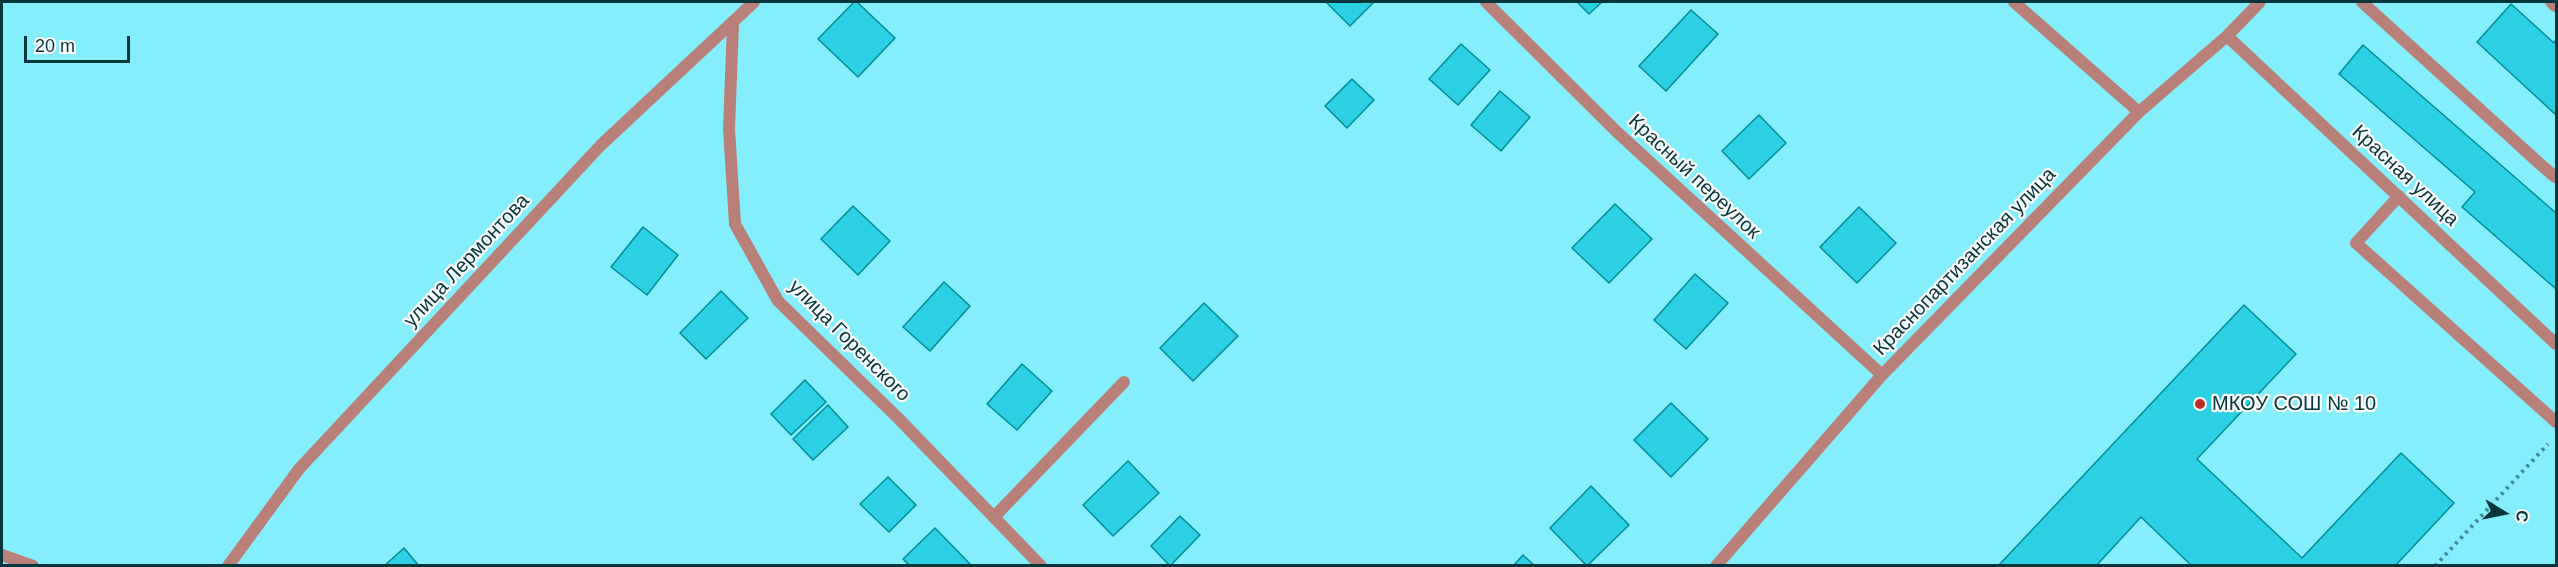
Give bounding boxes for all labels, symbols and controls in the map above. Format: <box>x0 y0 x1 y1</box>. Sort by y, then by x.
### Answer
scale bar <box>27 24 134 62</box>
text: 20 m <box>35 36 75 56</box>
street label: Красный переулок <box>1623 110 1765 244</box>
street label: Красная улица <box>2347 120 2463 232</box>
street label: Краснопартизанская улица <box>1869 163 2061 361</box>
street label: улица Лермонтова <box>399 189 535 333</box>
street label: улица Горенского <box>783 275 915 407</box>
place label: МКОУ СОШ № 10 <box>2212 392 2376 416</box>
marker: МКОУ СОШ № 10 <box>2193 397 2207 411</box>
north arrow <box>2474 483 2534 543</box>
text: С <box>2513 509 2532 523</box>

